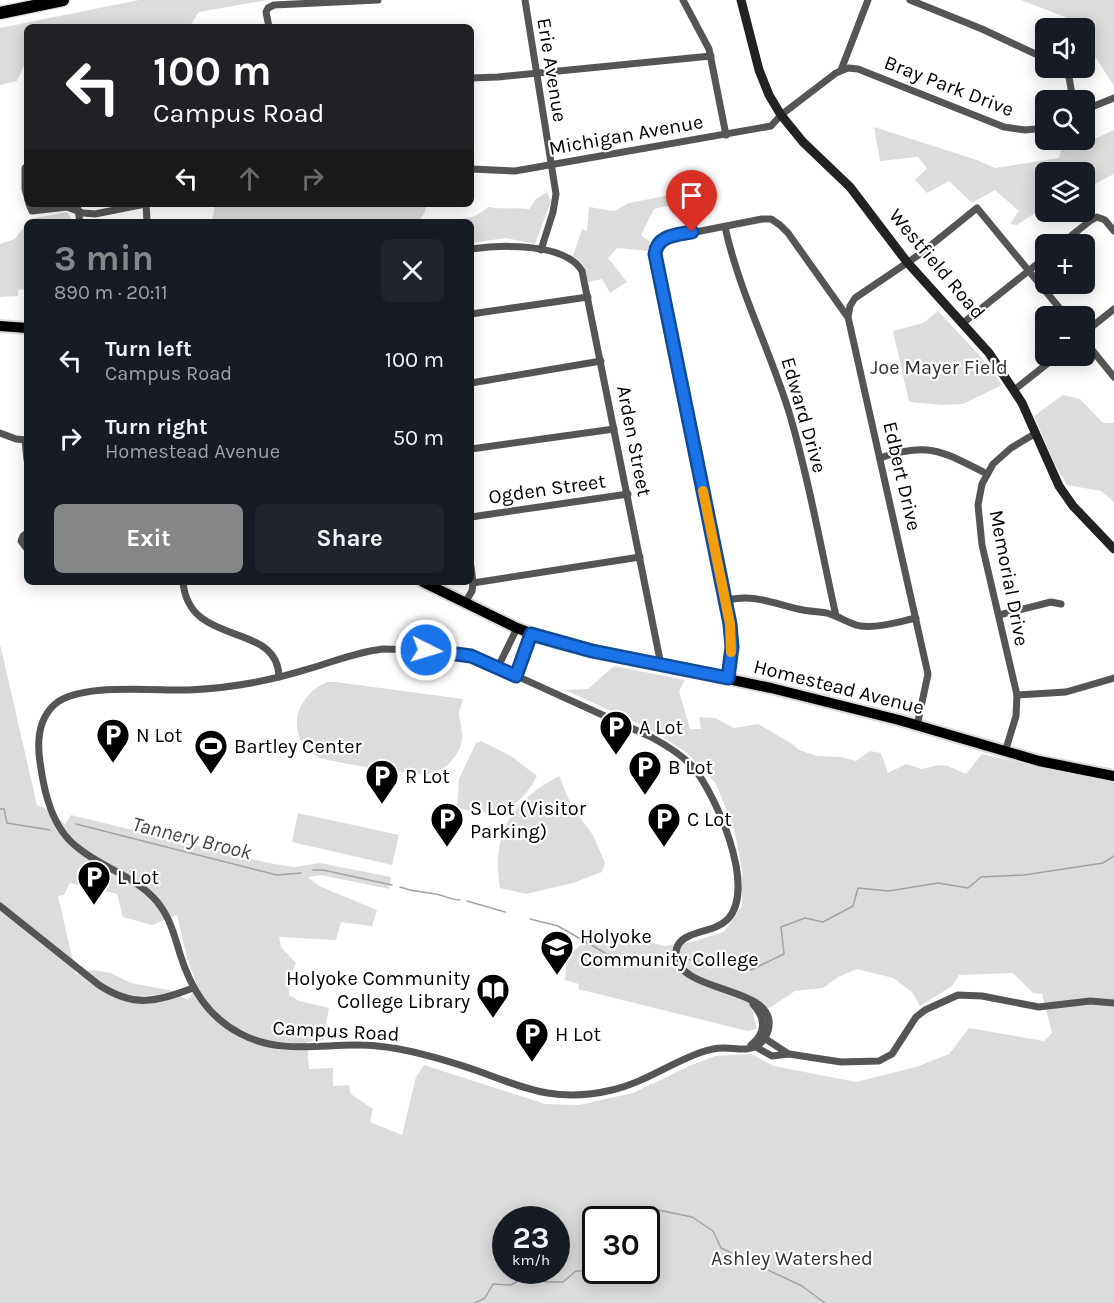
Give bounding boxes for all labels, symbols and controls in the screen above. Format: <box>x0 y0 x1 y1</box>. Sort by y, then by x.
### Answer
street label: Erie Avenue <box>532 16 572 124</box>
map controls <box>1035 18 1095 366</box>
button: sound <box>1035 18 1095 78</box>
text: 100 m <box>153 46 272 96</box>
icon: left <box>54 48 132 126</box>
street label: Bray Park Drive <box>881 51 1017 121</box>
button: search <box>1035 90 1095 150</box>
text: Campus Road <box>153 97 325 129</box>
street label: Michigan Avenue <box>547 110 705 160</box>
icon: left <box>170 162 203 195</box>
icon: ahead <box>233 162 266 195</box>
icon: right <box>296 162 329 195</box>
button: layers <box>1035 162 1095 222</box>
pin <box>666 170 717 232</box>
icon: arrive <box>675 179 708 212</box>
street label: Westfield Road <box>884 204 990 324</box>
button: + <box>1035 234 1095 294</box>
text: 3 min <box>54 237 154 279</box>
button: close <box>381 239 444 302</box>
text: 890 m · 20:11 <box>54 281 168 304</box>
button: − <box>1035 306 1095 366</box>
text: Turn left <box>105 336 192 362</box>
icon: left <box>54 344 87 377</box>
text: 100 m <box>385 347 444 373</box>
street label: Edward Drive <box>777 355 831 475</box>
park label: Joe Mayer Field <box>870 356 1008 379</box>
text: Campus Road <box>105 362 232 385</box>
street label: Arden Street <box>612 384 656 499</box>
text: Turn right <box>105 414 208 440</box>
street label: Edbert Drive <box>878 419 926 533</box>
icon: right <box>54 422 87 455</box>
text: 50 m <box>393 425 444 451</box>
text: Homestead Avenue <box>105 440 280 463</box>
street label: Ogden Street <box>487 469 608 509</box>
button: Exit <box>54 504 243 573</box>
button: Share <box>255 504 444 573</box>
street label: Memorial Drive <box>985 508 1033 648</box>
position arrow <box>394 618 458 682</box>
street label: Homestead Avenue <box>751 655 927 719</box>
parking icon: A Lot <box>598 709 634 756</box>
place label: A Lot <box>639 716 684 739</box>
parking icon: N Lot <box>95 717 131 764</box>
place label: N Lot <box>136 724 183 747</box>
sports icon: Bartley Center <box>193 728 229 775</box>
place label: Bartley Center <box>234 735 363 758</box>
parking icon: B Lot <box>627 749 663 796</box>
place label: B Lot <box>668 756 713 779</box>
parking icon: R Lot <box>364 758 400 805</box>
place label: R Lot <box>405 765 450 788</box>
place label: S Lot (Visitor Parking) <box>470 797 587 843</box>
parking icon: S Lot (Visitor Parking) <box>429 801 465 848</box>
parking icon: C Lot <box>646 801 682 848</box>
place label: C Lot <box>687 808 732 831</box>
water label: Tannery Brook <box>130 812 254 864</box>
parking icon: L Lot <box>76 859 112 906</box>
place label: L Lot <box>117 866 159 889</box>
place label: Holyoke Community College <box>580 925 759 971</box>
school or university icon: Holyoke Community College <box>539 929 575 976</box>
place label: Holyoke Community College Library <box>286 967 470 1013</box>
library icon: Holyoke Community College Library <box>475 972 511 1019</box>
street label: Campus Road <box>272 1016 400 1046</box>
parking icon: H Lot <box>514 1016 550 1063</box>
place label: H Lot <box>555 1023 601 1046</box>
speed limit sign: 30 <box>582 1206 660 1284</box>
text: 23 <box>513 1220 549 1256</box>
park label: Ashley Watershed <box>711 1247 873 1270</box>
text: km/h <box>512 1251 550 1269</box>

